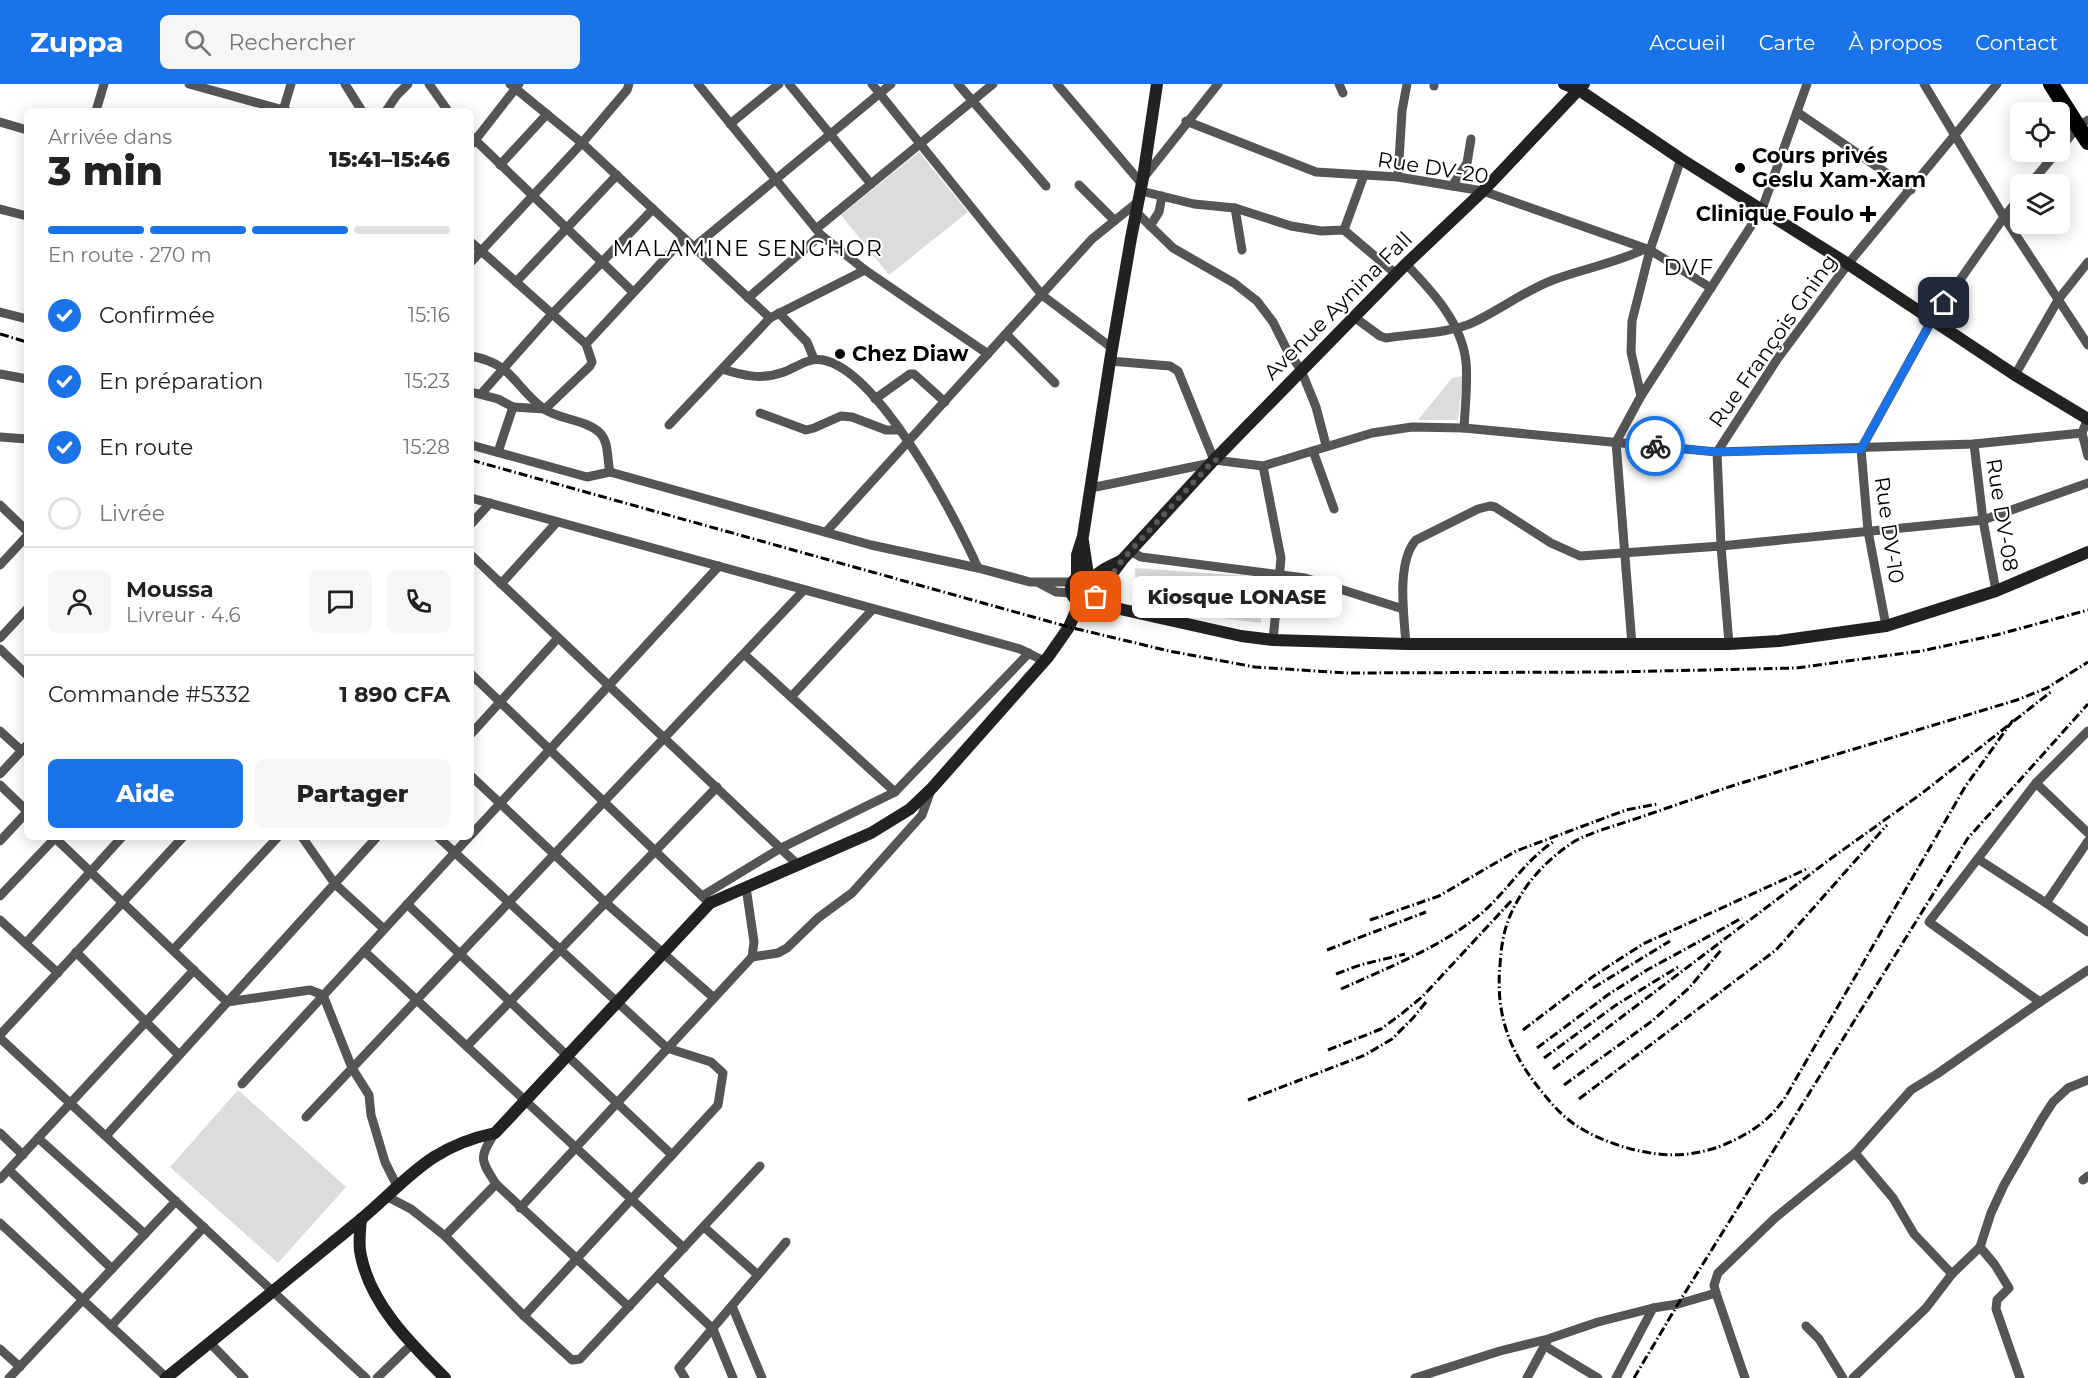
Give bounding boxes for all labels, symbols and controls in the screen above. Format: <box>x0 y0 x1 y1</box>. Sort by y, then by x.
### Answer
search box <box>160 15 580 69</box>
text: Zuppa <box>30 25 124 59</box>
icon: search <box>181 26 214 59</box>
text: Rechercher <box>229 29 356 56</box>
text: Accueil <box>1649 30 1726 55</box>
text: Carte <box>1759 30 1815 55</box>
text: À propos <box>1848 30 1942 55</box>
text: Contact <box>1975 30 2058 55</box>
map controls <box>2010 102 2070 234</box>
button: locate <box>2010 102 2070 162</box>
text: Arrivée dans <box>48 125 172 149</box>
place label: Cours privés Geslu Xam-Xam <box>1752 143 1926 192</box>
text: 15:41–15:46 <box>329 146 450 173</box>
street label: Rue DV-20 <box>1376 146 1490 189</box>
text: 3 min <box>48 147 163 195</box>
marker: Cours privés Geslu Xam-Xam <box>1733 161 1747 175</box>
button: layers <box>2010 174 2070 234</box>
place label: Clinique Foulo <box>1696 201 1854 226</box>
marker: Clinique Foulo <box>1859 205 1877 223</box>
street label: Avenue Aynina Fall <box>1258 226 1417 385</box>
district label: MALAMINE SENGHOR <box>613 235 883 262</box>
text: En route · 270 m <box>48 243 212 267</box>
street label: Rue François Gning <box>1703 249 1842 432</box>
district label: DVF <box>1663 254 1715 281</box>
pin <box>1918 277 1969 328</box>
icon: home <box>1927 286 1960 319</box>
icon: check <box>48 299 81 332</box>
text: Confirmée <box>99 302 215 329</box>
text: 15:16 <box>408 303 450 327</box>
place label: Chez Diaw <box>852 341 969 366</box>
marker: Chez Diaw <box>833 347 847 361</box>
icon: check <box>48 365 81 398</box>
text: En préparation <box>99 368 263 395</box>
text: 15:23 <box>405 369 450 393</box>
courier <box>1625 416 1685 476</box>
icon: bike <box>1639 430 1672 463</box>
icon: check <box>48 431 81 464</box>
text: En route <box>99 434 193 461</box>
text: 15:28 <box>403 435 450 459</box>
street label: Rue DV-08 <box>1981 457 2024 573</box>
street label: Rue DV-10 <box>1870 475 1909 585</box>
text: Livrée <box>99 500 165 527</box>
button: person <box>48 570 111 633</box>
button: chat <box>309 570 372 633</box>
button: phone <box>387 570 450 633</box>
pin <box>1070 571 1121 622</box>
text: Moussa <box>126 576 213 603</box>
callout: Kiosque LONASE <box>1132 576 1342 618</box>
icon: bag <box>1079 580 1112 613</box>
text: Kiosque LONASE <box>1147 585 1327 609</box>
text: Livreur · 4.6 <box>126 603 241 627</box>
text: Commande #5332 <box>48 681 250 708</box>
text: 1 890 CFA <box>339 681 450 708</box>
button: Aide <box>48 759 243 828</box>
button: Partager <box>255 759 450 828</box>

